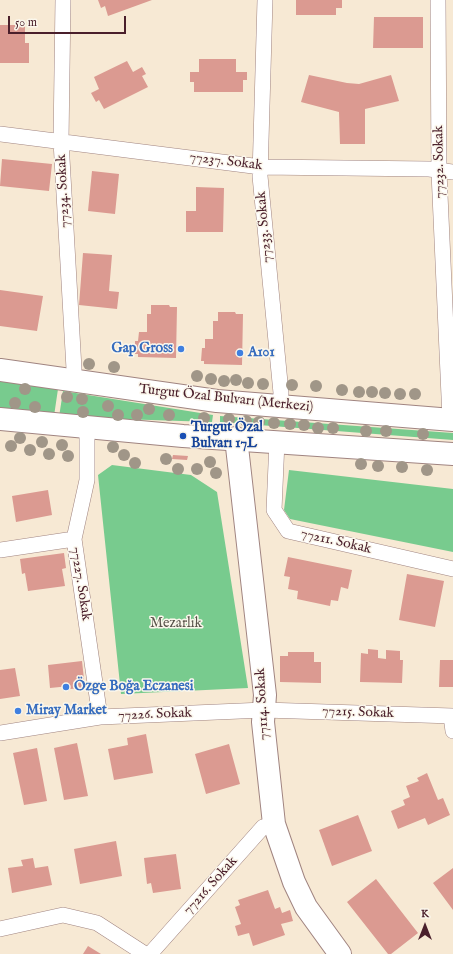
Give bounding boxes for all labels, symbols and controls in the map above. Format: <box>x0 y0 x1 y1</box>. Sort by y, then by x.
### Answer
scale bar <box>10 8 128 34</box>
text: 50 m <box>15 15 37 30</box>
street label: 77232. Sokak <box>431 125 449 199</box>
street label: 77237. Sokak <box>189 149 263 175</box>
street label: 77234. Sokak <box>54 154 74 228</box>
street label: 77233. Sokak <box>253 190 277 264</box>
place label: Gap Gross <box>112 341 173 357</box>
marker: Gap Gross <box>176 344 186 354</box>
place label: A101 <box>248 345 275 361</box>
marker: A101 <box>235 348 245 358</box>
street label: Turgut Özal Bulvarı (Merkezi) <box>138 381 314 417</box>
place label: Turgut Özal Bulvarı 17L <box>191 420 263 452</box>
marker: Turgut Özal Bulvarı 17L <box>178 431 188 441</box>
street label: 77211. Sokak <box>299 526 373 558</box>
street label: 77227. Sokak <box>66 546 94 622</box>
park label: Mezarlık <box>150 616 202 632</box>
street label: 77114. Sokak <box>253 667 273 741</box>
place label: Özge Boğa Eczanesi <box>74 679 193 695</box>
marker: Özge Boğa Eczanesi <box>61 682 71 692</box>
place label: Miray Market <box>26 703 107 719</box>
street label: 77215. Sokak <box>322 703 394 723</box>
street label: 77226. Sokak <box>118 705 192 725</box>
marker: Miray Market <box>13 706 23 716</box>
street label: 77216. Sokak <box>180 853 242 919</box>
north arrow <box>405 906 445 946</box>
text: K <box>421 907 429 921</box>

